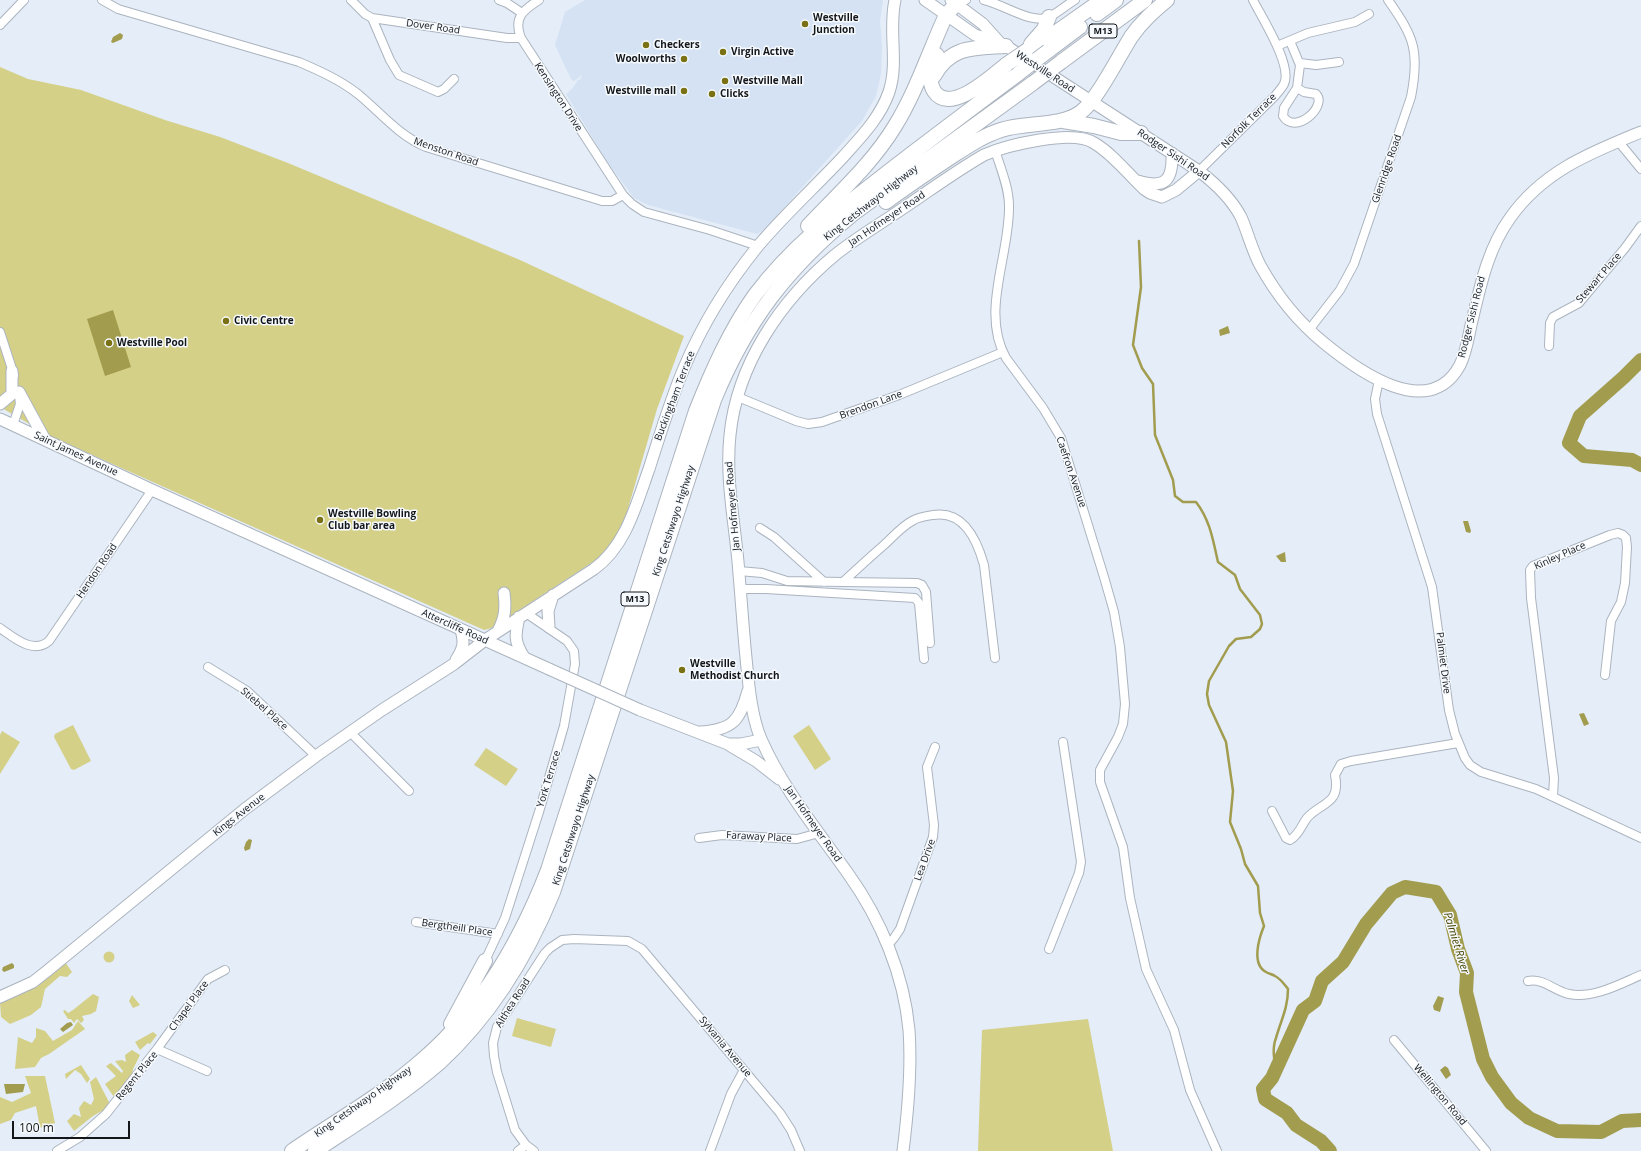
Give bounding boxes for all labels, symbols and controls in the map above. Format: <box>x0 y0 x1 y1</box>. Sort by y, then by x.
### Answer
place label: Westville Junction <box>813 12 859 36</box>
street label: Dover Road <box>405 17 461 37</box>
marker: Westville Junction <box>800 19 810 29</box>
road number: M13 <box>1089 24 1117 38</box>
place label: Checkers <box>654 39 700 51</box>
marker: Checkers <box>641 40 651 50</box>
place label: Virgin Active <box>731 46 794 58</box>
marker: Virgin Active <box>718 47 728 57</box>
street label: Westville Road <box>1013 48 1077 96</box>
place label: Woolworths <box>616 53 676 65</box>
marker: Woolworths <box>679 54 689 64</box>
street label: Kensington Drive <box>531 60 585 134</box>
place label: Westville Mall <box>733 75 803 87</box>
marker: Westville Mall <box>720 76 730 86</box>
place label: Westville mall <box>606 85 676 97</box>
marker: Westville mall <box>679 86 689 96</box>
place label: Clicks <box>720 88 749 100</box>
marker: Clicks <box>707 89 717 99</box>
street label: Norfolk Terrace <box>1219 91 1279 151</box>
street label: Rodger Sishi Road <box>1135 127 1211 183</box>
street label: Glenridge Road <box>1370 133 1404 205</box>
street label: Menston Road <box>412 135 480 169</box>
street label: King Cetshwayo Highway <box>822 163 920 243</box>
street label: Jan Hofmeyer Road <box>846 189 928 249</box>
street label: Stewart Place <box>1574 250 1624 306</box>
street label: Rodger Sishi Road <box>1456 275 1488 359</box>
place label: Civic Centre <box>234 315 294 327</box>
marker: Civic Centre <box>221 316 231 326</box>
place label: Westville Pool <box>117 337 187 349</box>
marker: Westville Pool <box>104 338 114 348</box>
street label: Buckingham Terrace <box>652 349 698 443</box>
street label: Brendon Lane <box>838 388 904 422</box>
street label: Saint James Avenue <box>32 429 120 479</box>
street label: Caefron Avenue <box>1053 435 1089 509</box>
street label: Jan Hofmeyer Road <box>723 461 743 551</box>
street label: King Cetshwayo Highway <box>650 464 698 578</box>
place label: Westville Bowling Club bar area <box>328 508 416 532</box>
marker: Westville Bowling Club bar area <box>315 515 325 525</box>
street label: Kinley Place <box>1532 539 1588 573</box>
street label: Hendon Road <box>74 541 120 601</box>
road number: M13 <box>621 592 649 606</box>
street label: Attercliffe Road <box>420 607 490 647</box>
street label: Palmiet Drive <box>1433 631 1453 695</box>
place label: Westville Methodist Church <box>690 658 780 682</box>
marker: Westville Methodist Church <box>677 665 687 675</box>
street label: Stiebel Place <box>238 685 290 733</box>
street label: York Terrace <box>535 749 563 809</box>
street label: King Cetshwayo Highway <box>550 773 598 887</box>
street label: Jan Hofmeyer Road <box>782 784 844 864</box>
street label: Kings Avenue <box>211 791 267 839</box>
street label: Faraway Place <box>726 829 792 845</box>
street label: Lea Drive <box>912 838 938 882</box>
water label: Palmiet River <box>1440 911 1472 975</box>
street label: Bergtheill Place <box>421 917 493 939</box>
street label: Althea Road <box>493 976 533 1030</box>
street label: Chapel Place <box>167 978 211 1034</box>
street label: Sylvania Avenue <box>696 1014 754 1080</box>
street label: Regent Place <box>114 1049 160 1103</box>
street label: Wellington Road <box>1411 1062 1469 1128</box>
street label: King Cetshwayo Highway <box>312 1064 414 1140</box>
scale bar <box>14 1113 132 1139</box>
text: 100 m <box>19 1119 54 1136</box>

